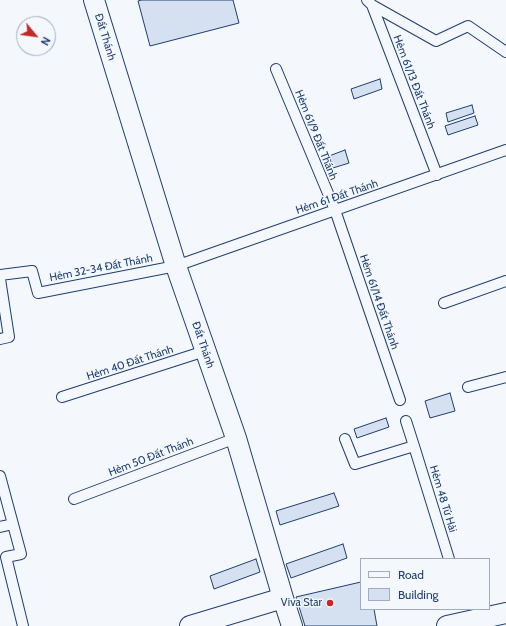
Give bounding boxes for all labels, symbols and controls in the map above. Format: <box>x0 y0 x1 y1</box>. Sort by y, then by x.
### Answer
street label: Đất Thánh <box>92 12 118 62</box>
north arrow <box>16 16 56 56</box>
street label: Hẻm 61/13 Đất Thánh <box>390 33 438 131</box>
text: N <box>38 35 54 48</box>
street label: Hẻm 61/9 Đất Thánh <box>292 88 340 182</box>
street label: Hẻm 61 Đất Thánh <box>294 177 380 217</box>
street label: Hẻm 32-34 Đất Thánh <box>48 252 154 284</box>
street label: Hẻm 61/14 Đất Thánh <box>357 253 401 351</box>
street label: Đất Thánh <box>189 320 217 370</box>
street label: Hẻm 40 Đất Thánh <box>85 343 175 383</box>
street label: Hẻm 50 Đất Thánh <box>107 435 195 479</box>
street label: Hẻm 48 Tứ Hải <box>427 464 459 534</box>
legend <box>360 558 490 610</box>
text: Road <box>398 567 424 582</box>
text: Building <box>398 587 439 602</box>
place label: Viva Star <box>281 596 322 610</box>
marker: Viva Star <box>325 598 335 608</box>

